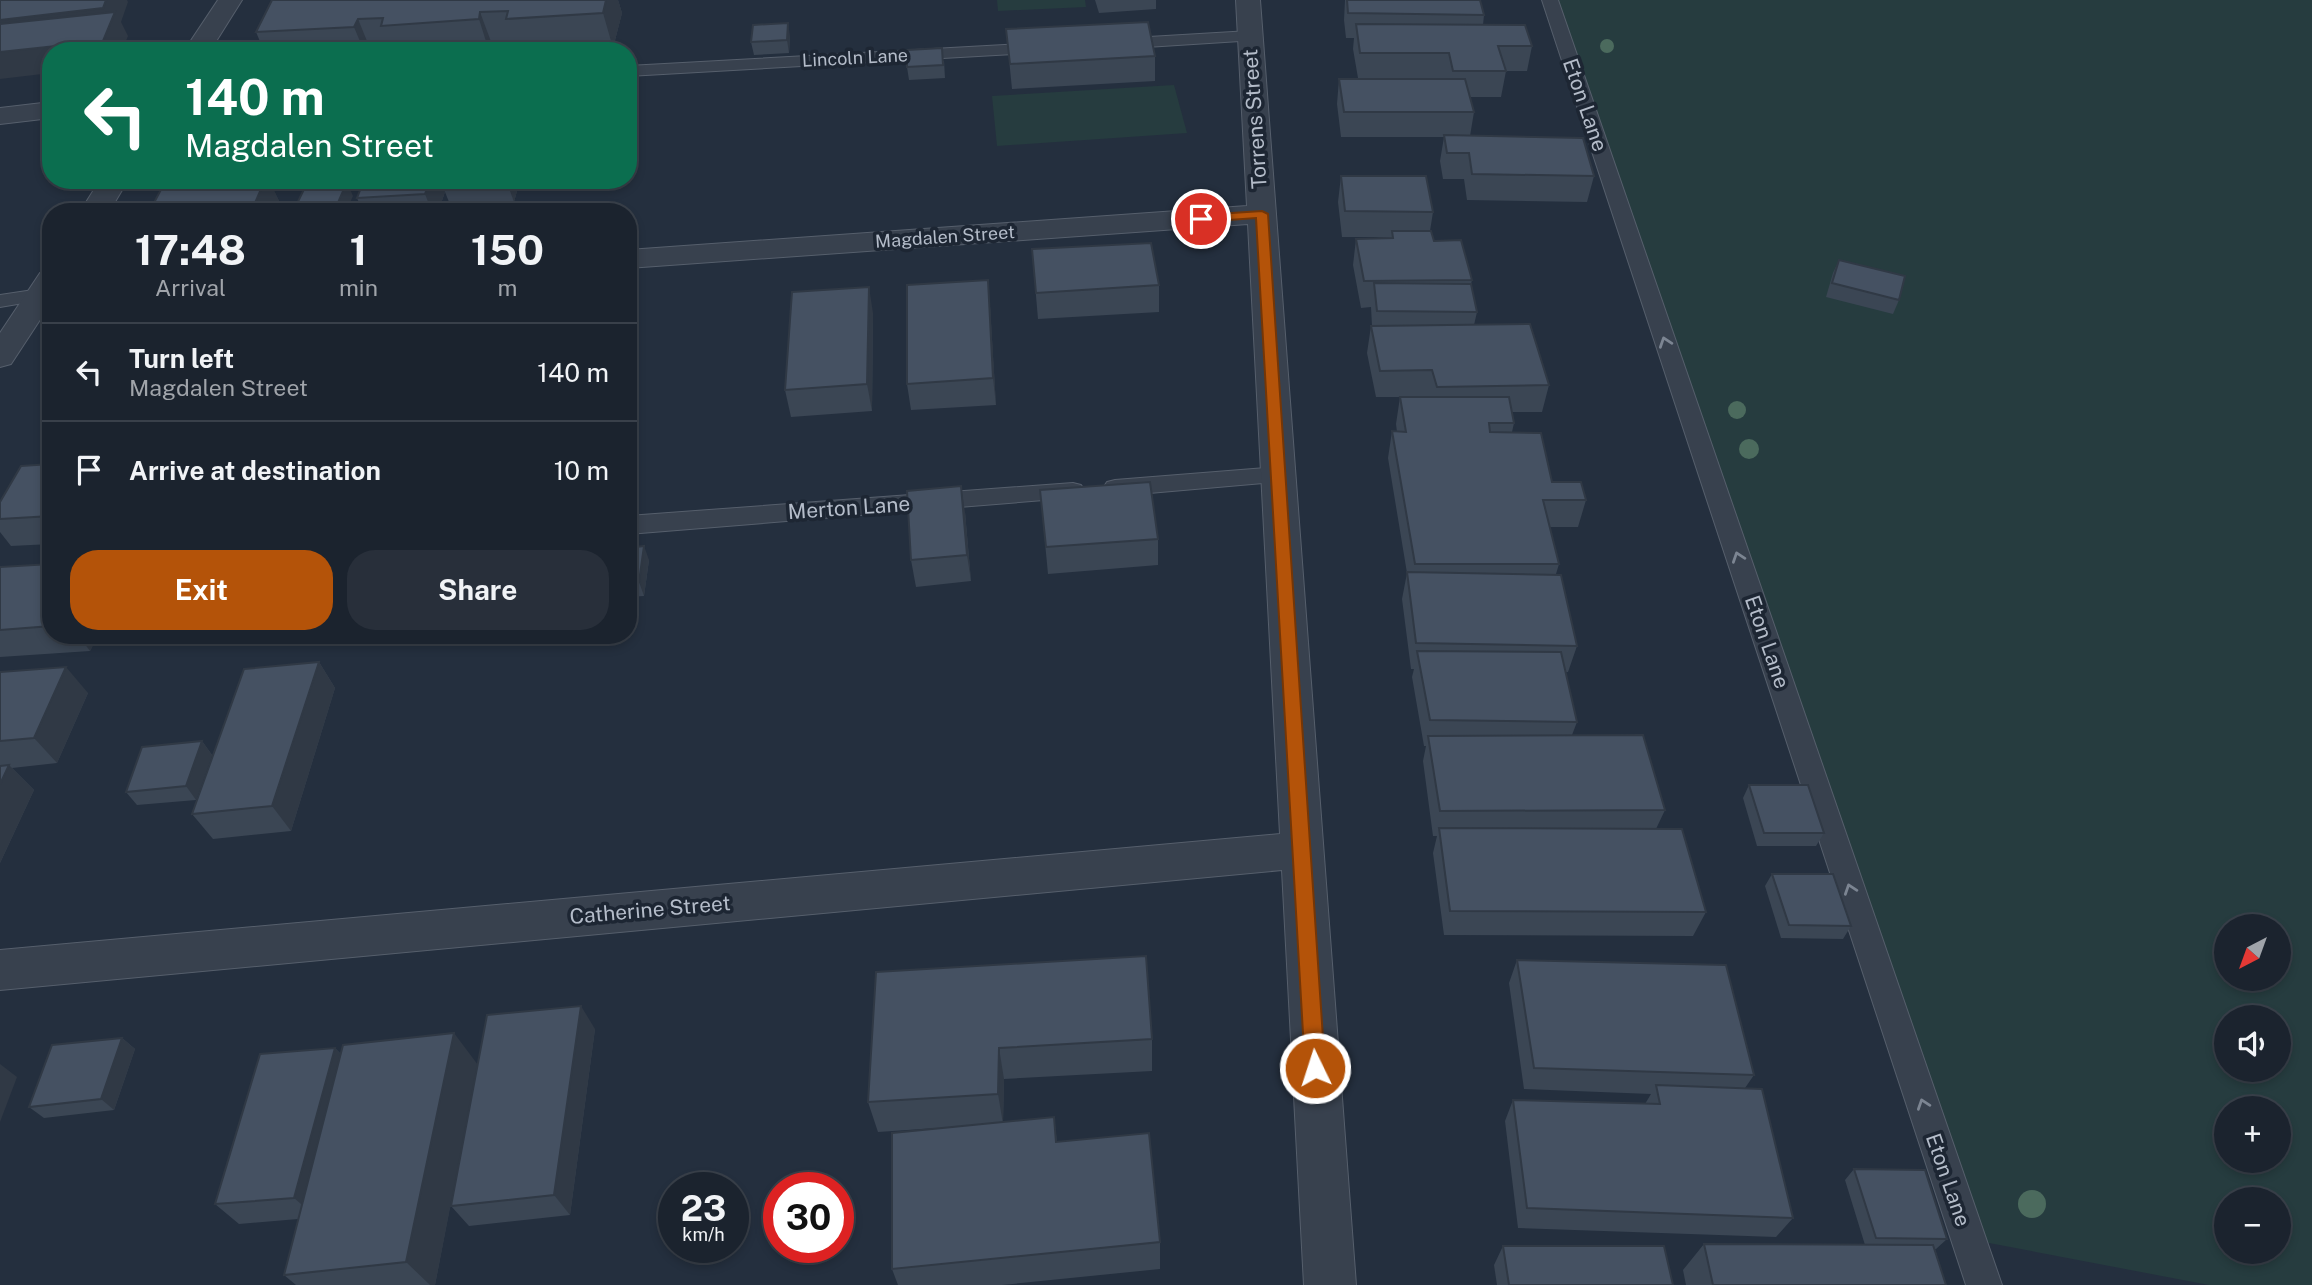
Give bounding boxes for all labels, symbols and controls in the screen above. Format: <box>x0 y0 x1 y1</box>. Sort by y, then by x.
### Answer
street label: Lincoln Lane <box>801 44 908 71</box>
street label: Torrens Street <box>1237 48 1272 190</box>
street label: Eton Lane <box>1558 55 1613 155</box>
text: 140 m <box>185 68 325 126</box>
icon: left <box>70 70 161 161</box>
text: Magdalen Street <box>185 127 434 164</box>
pin <box>1171 189 1231 249</box>
icon: arrive <box>1182 200 1220 238</box>
street label: Magdalen Street <box>874 221 1016 252</box>
text: 17:48 <box>135 225 246 274</box>
text: 1 <box>349 225 367 274</box>
text: 150 <box>471 225 544 274</box>
text: Arrival <box>155 274 226 301</box>
text: min <box>339 274 378 301</box>
text: m <box>498 274 517 301</box>
one-way arrow <box>1659 336 1673 348</box>
text: Turn left <box>129 343 234 374</box>
icon: left <box>70 353 108 391</box>
text: 140 m <box>537 357 609 388</box>
text: Magdalen Street <box>129 374 308 401</box>
icon: arrive <box>70 451 108 489</box>
text: Arrive at destination <box>129 455 381 486</box>
text: 10 m <box>554 455 609 486</box>
street label: Merton Lane <box>787 491 911 524</box>
button: Exit <box>70 550 333 630</box>
button: Share <box>347 550 609 630</box>
one-way arrow <box>1732 552 1746 564</box>
street label: Eton Lane <box>1740 592 1795 692</box>
one-way arrow <box>1844 883 1858 895</box>
street label: Catherine Street <box>568 890 731 929</box>
north arrow <box>2214 914 2291 990</box>
map controls <box>2214 914 2291 1264</box>
button: sound <box>2214 1005 2291 1082</box>
position arrow <box>1278 1031 1352 1105</box>
button: + <box>2214 1096 2291 1173</box>
one-way arrow <box>1917 1099 1931 1111</box>
street label: Eton Lane <box>1921 1130 1976 1230</box>
speed limit sign: 30 <box>763 1172 854 1263</box>
button: − <box>2214 1187 2291 1264</box>
text: 23 <box>681 1188 726 1229</box>
text: km/h <box>682 1224 725 1245</box>

